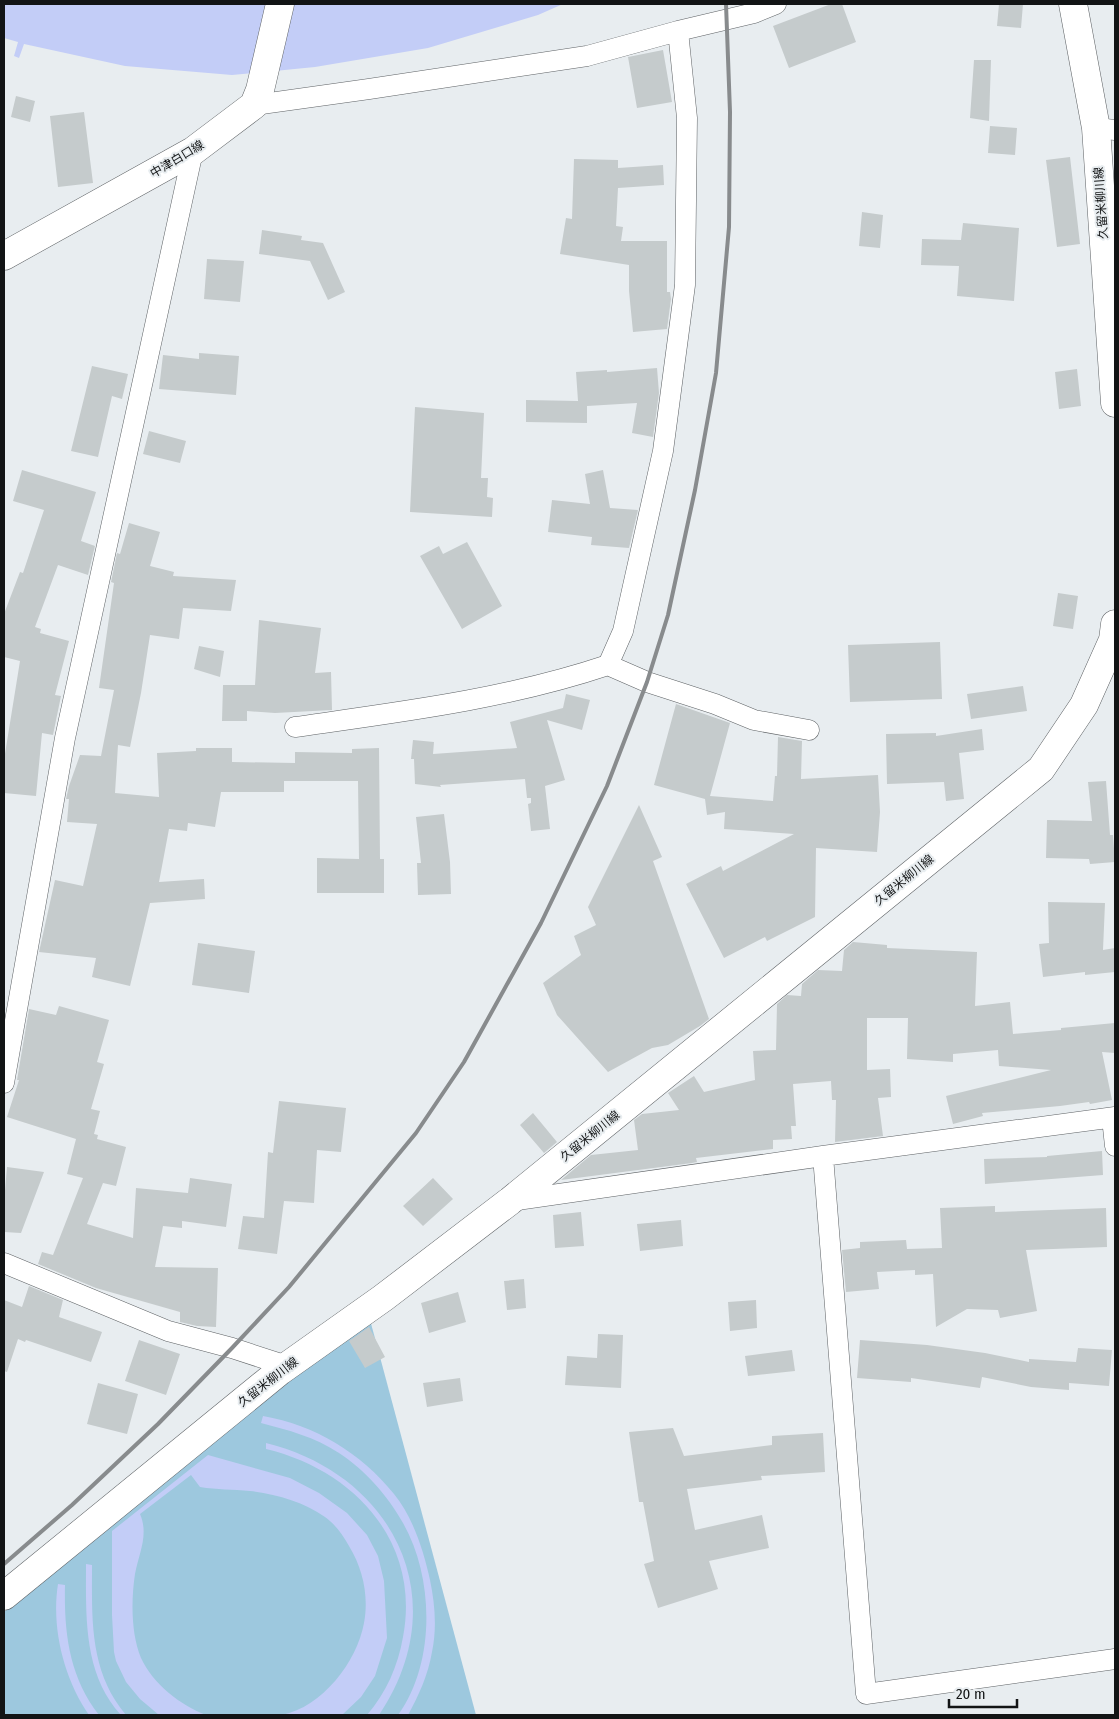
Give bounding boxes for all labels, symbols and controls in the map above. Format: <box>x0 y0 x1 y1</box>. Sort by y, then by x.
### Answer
street label: 中津白口線 <box>148 138 206 180</box>
street label: 久留米柳川線 <box>1092 167 1110 239</box>
street label: 久留米柳川線 <box>872 852 936 908</box>
street label: 久留米柳川線 <box>558 1108 622 1164</box>
street label: 久留米柳川線 <box>235 1354 301 1410</box>
scale bar <box>949 1676 1016 1708</box>
text: 20 m <box>956 1685 986 1703</box>

